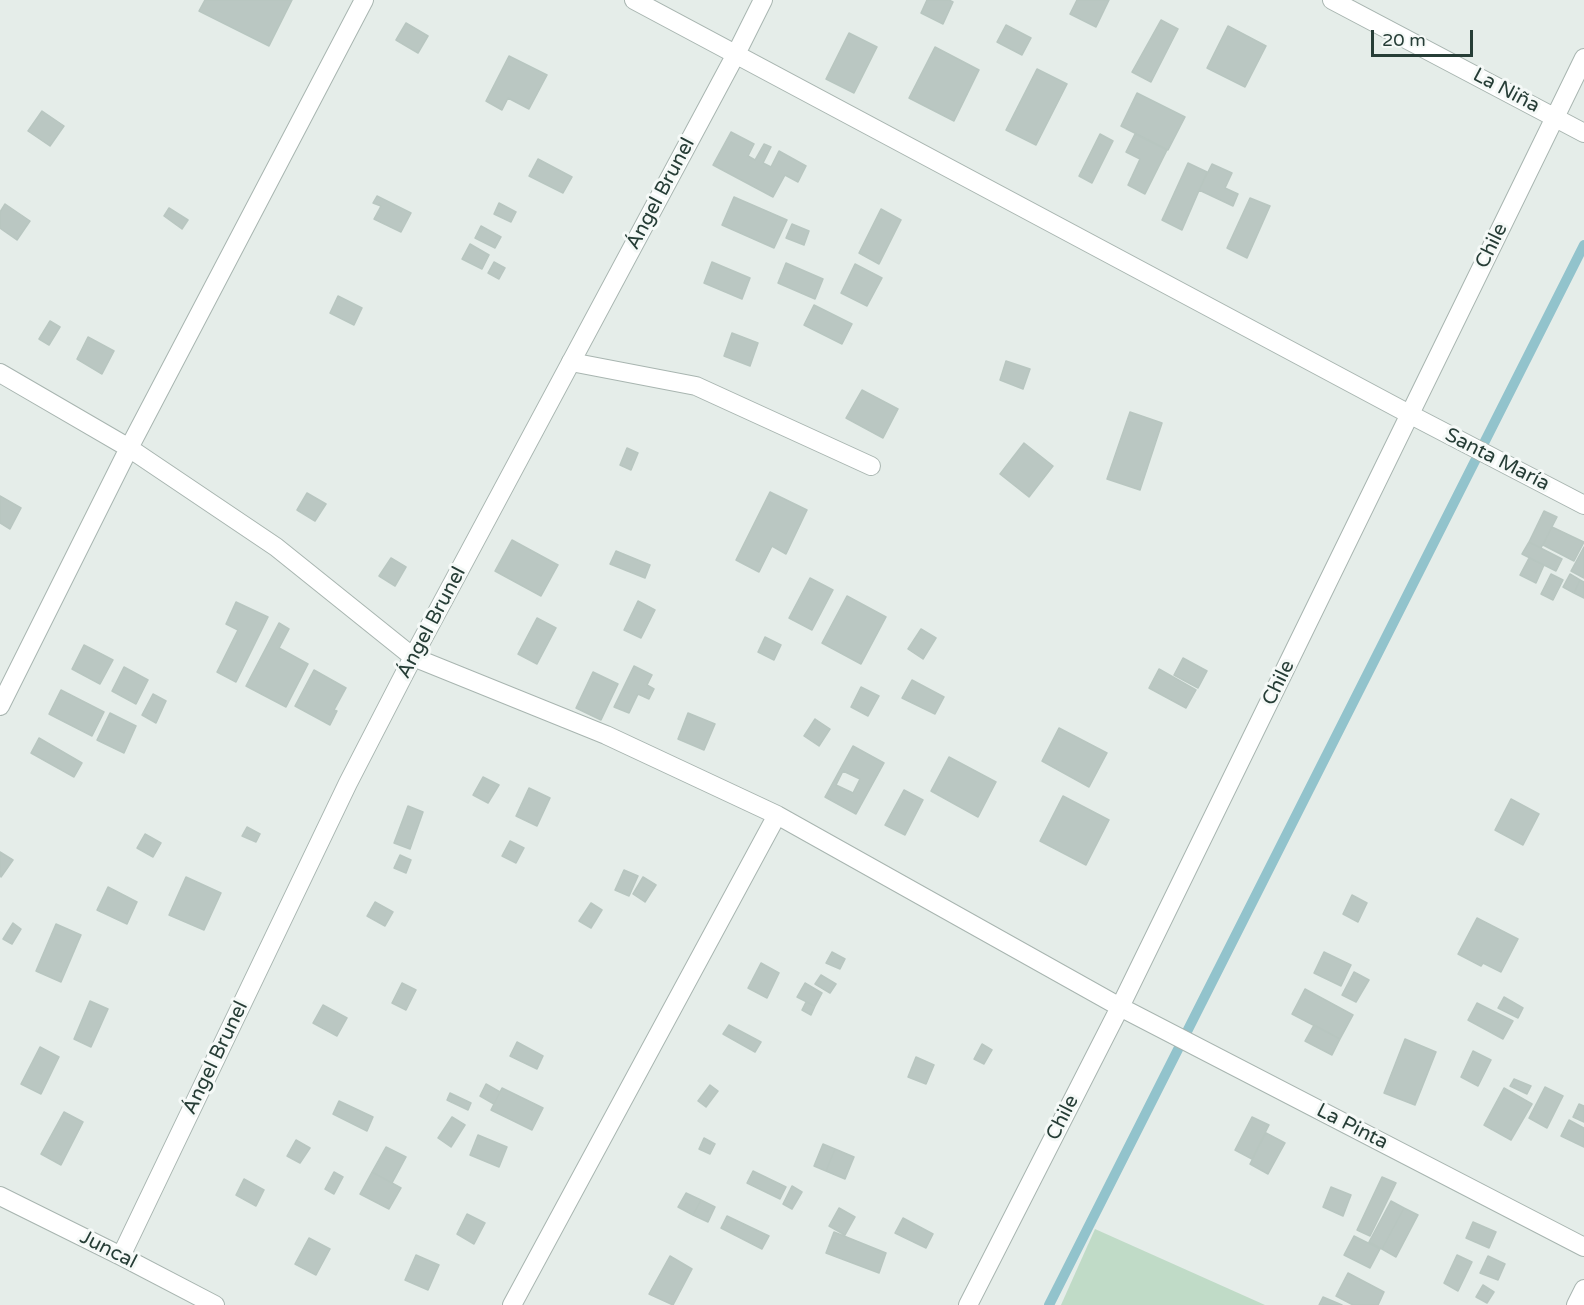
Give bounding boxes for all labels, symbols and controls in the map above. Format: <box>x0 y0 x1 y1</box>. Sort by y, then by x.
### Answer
scale bar <box>1374 18 1476 56</box>
text: 20 m <box>1382 29 1426 51</box>
street label: La Niña <box>1468 63 1544 119</box>
street label: Ángel Brunel <box>621 134 701 254</box>
street label: Chile <box>1471 219 1513 273</box>
street label: Santa María <box>1441 423 1553 497</box>
street label: Ángel Brunel <box>392 563 472 683</box>
street label: Chile <box>1258 656 1300 710</box>
street label: Ángel Brunel <box>178 997 254 1119</box>
street label: Chile <box>1042 1091 1084 1145</box>
street label: La Pinta <box>1312 1099 1392 1155</box>
street label: Juncal <box>76 1226 140 1274</box>

